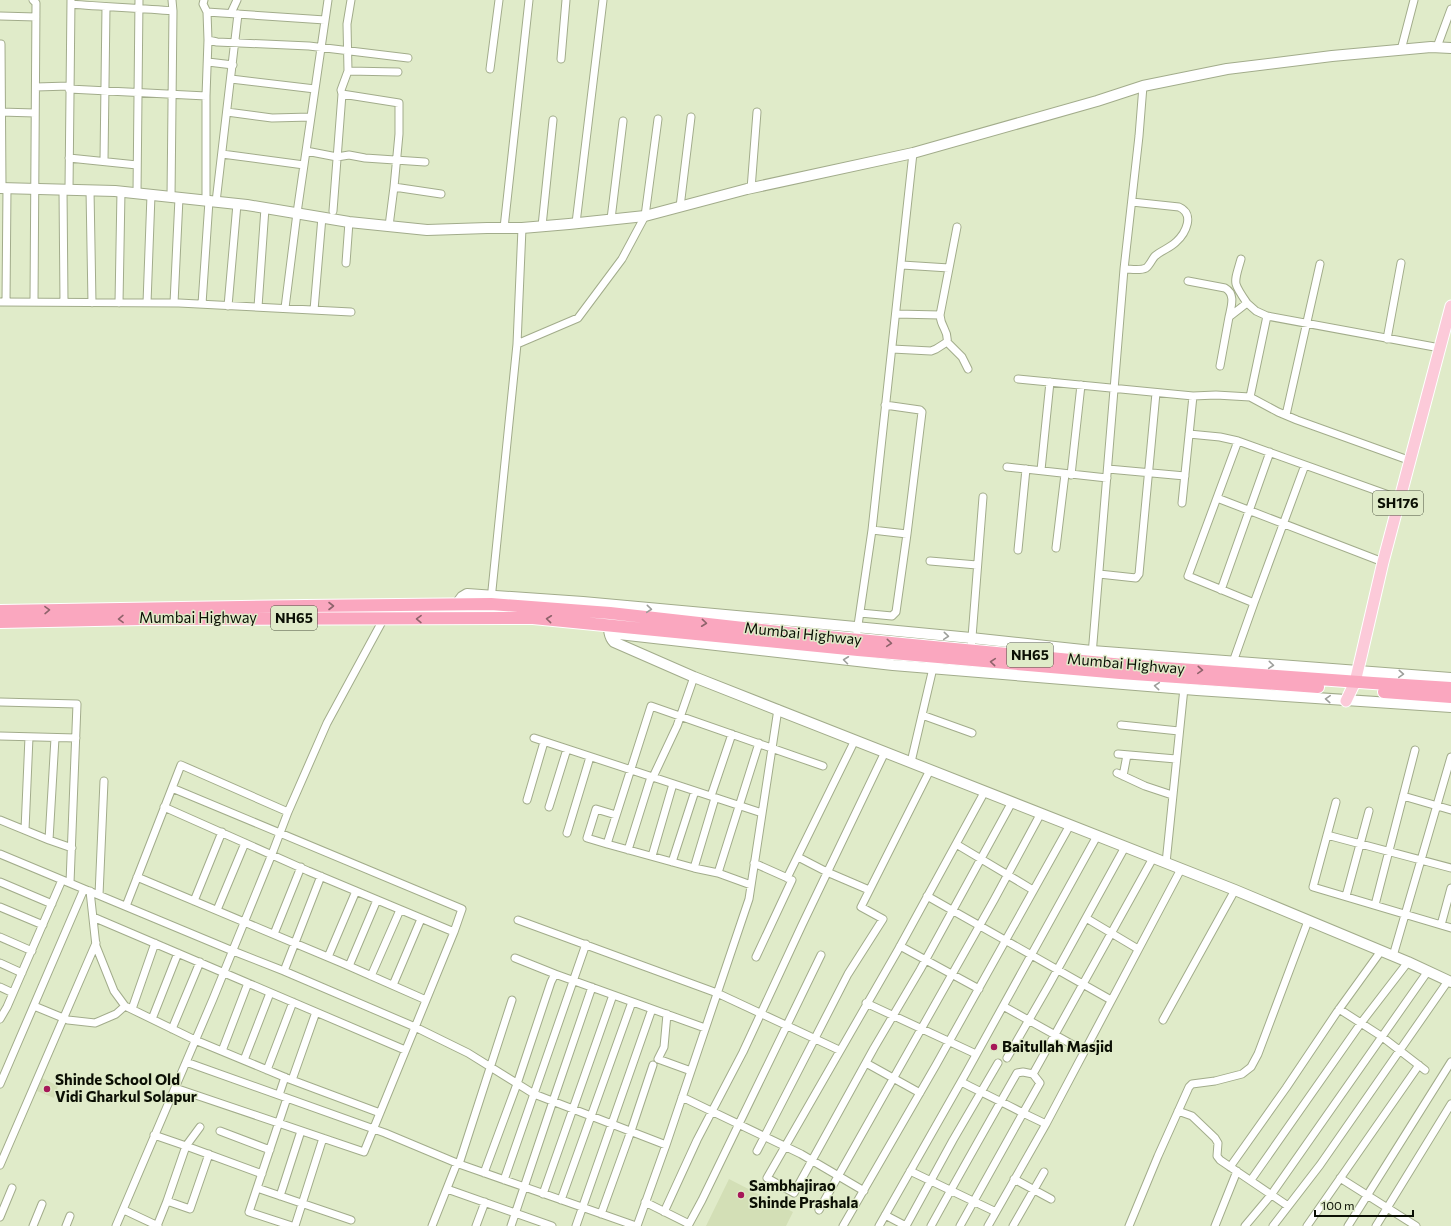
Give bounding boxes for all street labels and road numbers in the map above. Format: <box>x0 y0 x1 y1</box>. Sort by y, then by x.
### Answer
road number: SH176 <box>1373 491 1423 515</box>
road number: NH65 <box>271 606 317 630</box>
street label: Mumbai Highway <box>139 608 257 626</box>
street label: Mumbai Highway <box>743 618 863 648</box>
road number: NH65 <box>1007 643 1053 667</box>
street label: Mumbai Highway <box>1066 649 1186 677</box>

